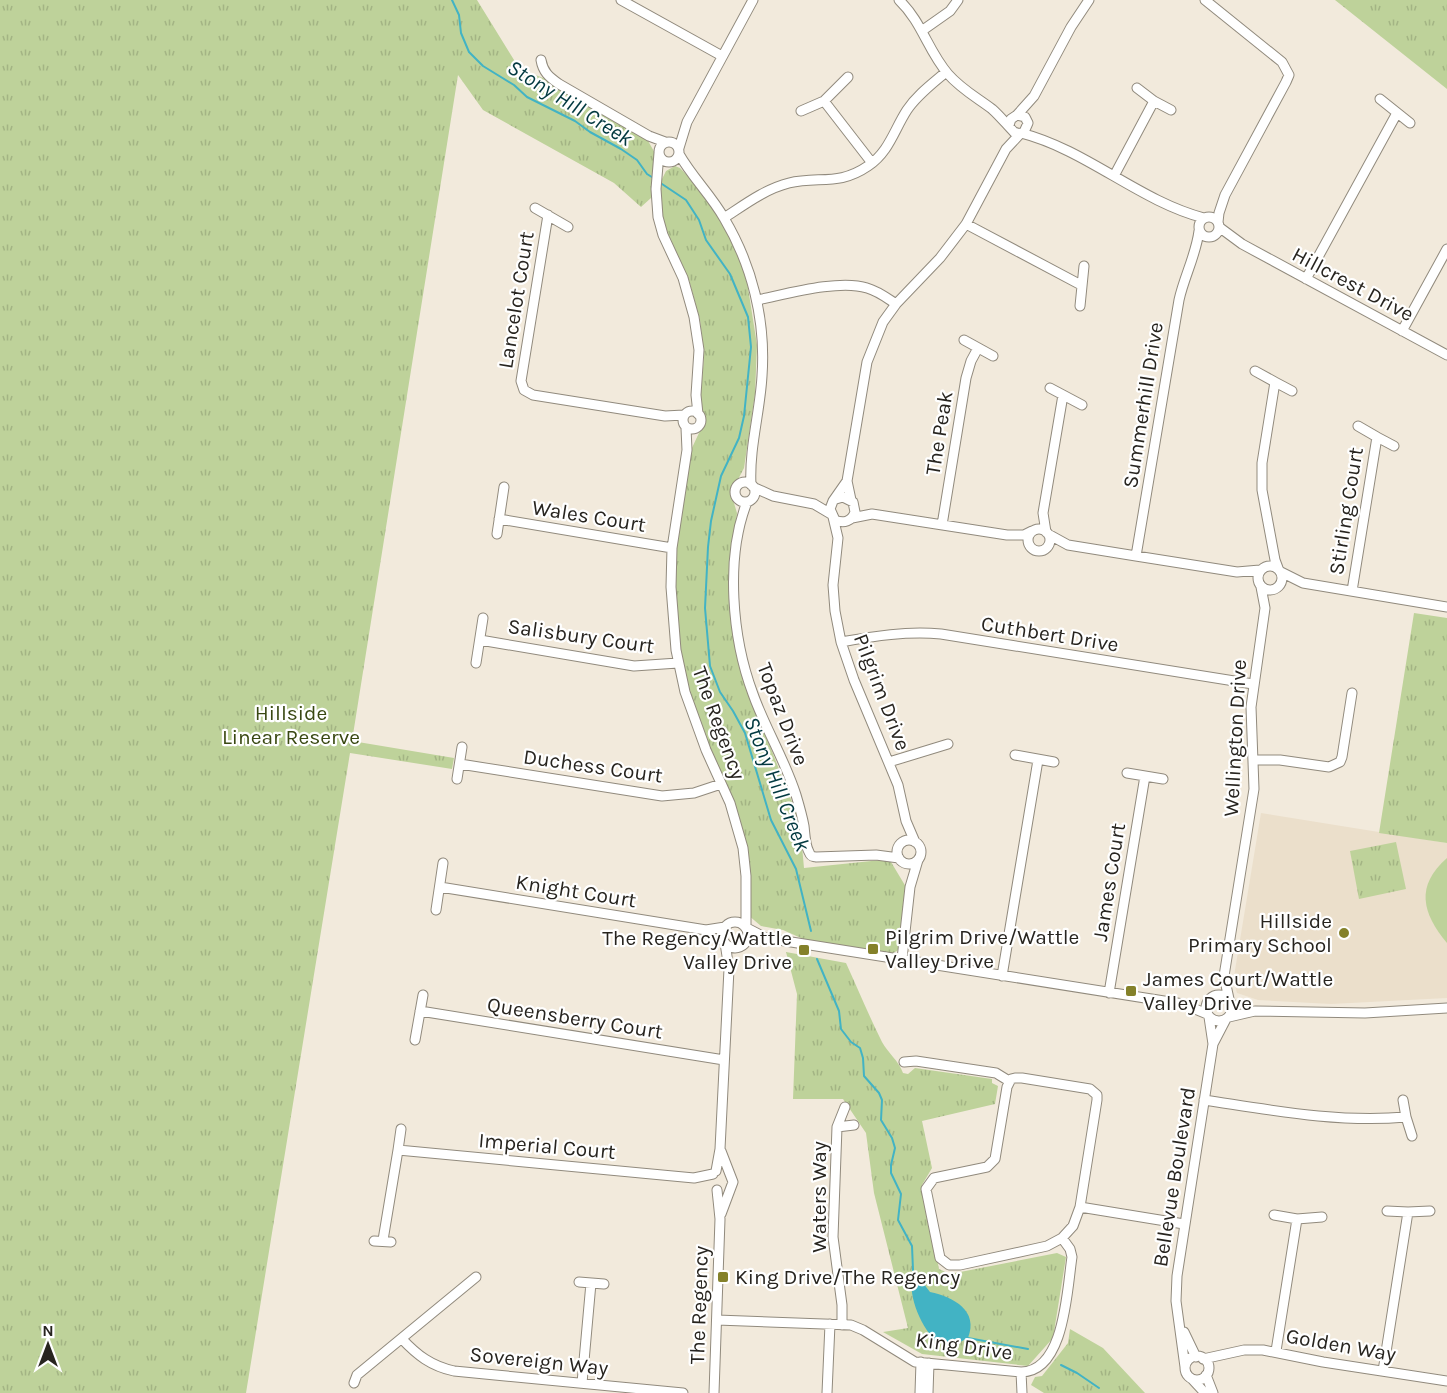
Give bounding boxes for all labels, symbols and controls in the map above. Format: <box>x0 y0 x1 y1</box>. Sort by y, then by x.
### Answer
water label: Stony Hill Creek <box>503 54 638 152</box>
street label: Lancelot Court <box>493 230 539 370</box>
street label: Hillcrest Drive <box>1288 242 1418 326</box>
street label: Summerhill Drive <box>1118 320 1168 490</box>
street label: The Peak <box>921 389 958 477</box>
street label: Stirling Court <box>1324 445 1368 576</box>
street label: Wales Court <box>530 495 648 537</box>
street label: Cuthbert Drive <box>980 611 1120 657</box>
street label: Salisbury Court <box>506 614 656 658</box>
street label: Pilgrim Drive <box>849 630 915 754</box>
street label: Topaz Drive <box>752 659 814 769</box>
street label: Wellington Drive <box>1219 659 1251 817</box>
street label: The Regency <box>687 663 751 783</box>
park label: Hillside Linear Reserve <box>222 701 360 749</box>
water label: Stony Hill Creek <box>738 713 816 856</box>
street label: Duchess Court <box>522 744 664 788</box>
street label: James Court <box>1088 821 1130 943</box>
street label: Knight Court <box>514 870 638 912</box>
place label: Hillside Primary School <box>1188 909 1332 957</box>
place label: Pilgrim Drive/Wattle Valley Drive <box>885 925 1079 973</box>
place label: The Regency/Wattle Valley Drive <box>602 926 792 974</box>
marker: Hillside Primary School <box>1337 926 1351 940</box>
marker: Pilgrim Drive/Wattle Valley Drive <box>866 942 880 956</box>
marker: The Regency/Wattle Valley Drive <box>797 943 811 957</box>
place label: James Court/Wattle Valley Drive <box>1143 967 1333 1015</box>
marker: James Court/Wattle Valley Drive <box>1124 984 1138 998</box>
street label: Queensberry Court <box>486 992 665 1044</box>
street label: Bellevue Boulevard <box>1148 1085 1200 1269</box>
street label: Imperial Court <box>478 1128 617 1164</box>
street label: Waters Way <box>807 1141 831 1253</box>
street label: The Regency <box>685 1245 713 1365</box>
place label: King Drive/The Regency <box>735 1265 960 1289</box>
marker: King Drive/The Regency <box>716 1270 730 1284</box>
north arrow <box>18 1315 78 1375</box>
text: N <box>42 1321 54 1340</box>
street label: Golden Way <box>1284 1324 1398 1367</box>
street label: King Drive <box>914 1327 1014 1365</box>
street label: Sovereign Way <box>469 1342 610 1380</box>

